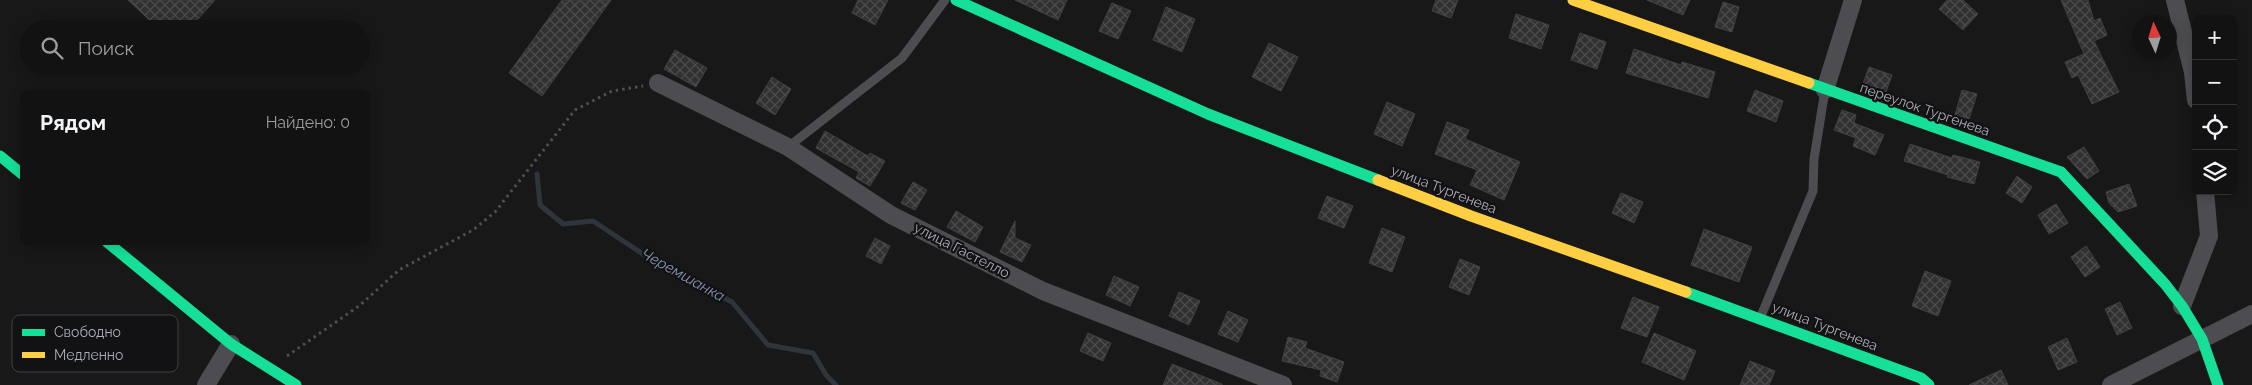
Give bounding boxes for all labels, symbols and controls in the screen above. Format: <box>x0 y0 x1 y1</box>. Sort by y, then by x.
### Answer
north arrow <box>2132 15 2177 60</box>
map controls <box>2192 15 2237 195</box>
button: + <box>2192 15 2237 60</box>
search box <box>20 20 370 75</box>
icon: search <box>38 34 66 62</box>
text: Поиск <box>78 37 134 59</box>
button: − <box>2192 60 2237 105</box>
street label: переулок Тургенева <box>1858 79 1992 139</box>
button: locate <box>2192 105 2237 150</box>
text: Рядом <box>40 110 106 135</box>
text: Найдено: 0 <box>266 113 350 132</box>
button: layers <box>2192 150 2237 195</box>
street label: улица Тургенева <box>1389 161 1499 217</box>
street label: улица Гастелло <box>912 219 1012 281</box>
water label: Черемшанка <box>638 245 728 305</box>
street label: улица Тургенева <box>1770 298 1880 354</box>
legend <box>12 315 178 372</box>
text: Свободно <box>54 324 121 340</box>
text: Медленно <box>54 347 123 363</box>

